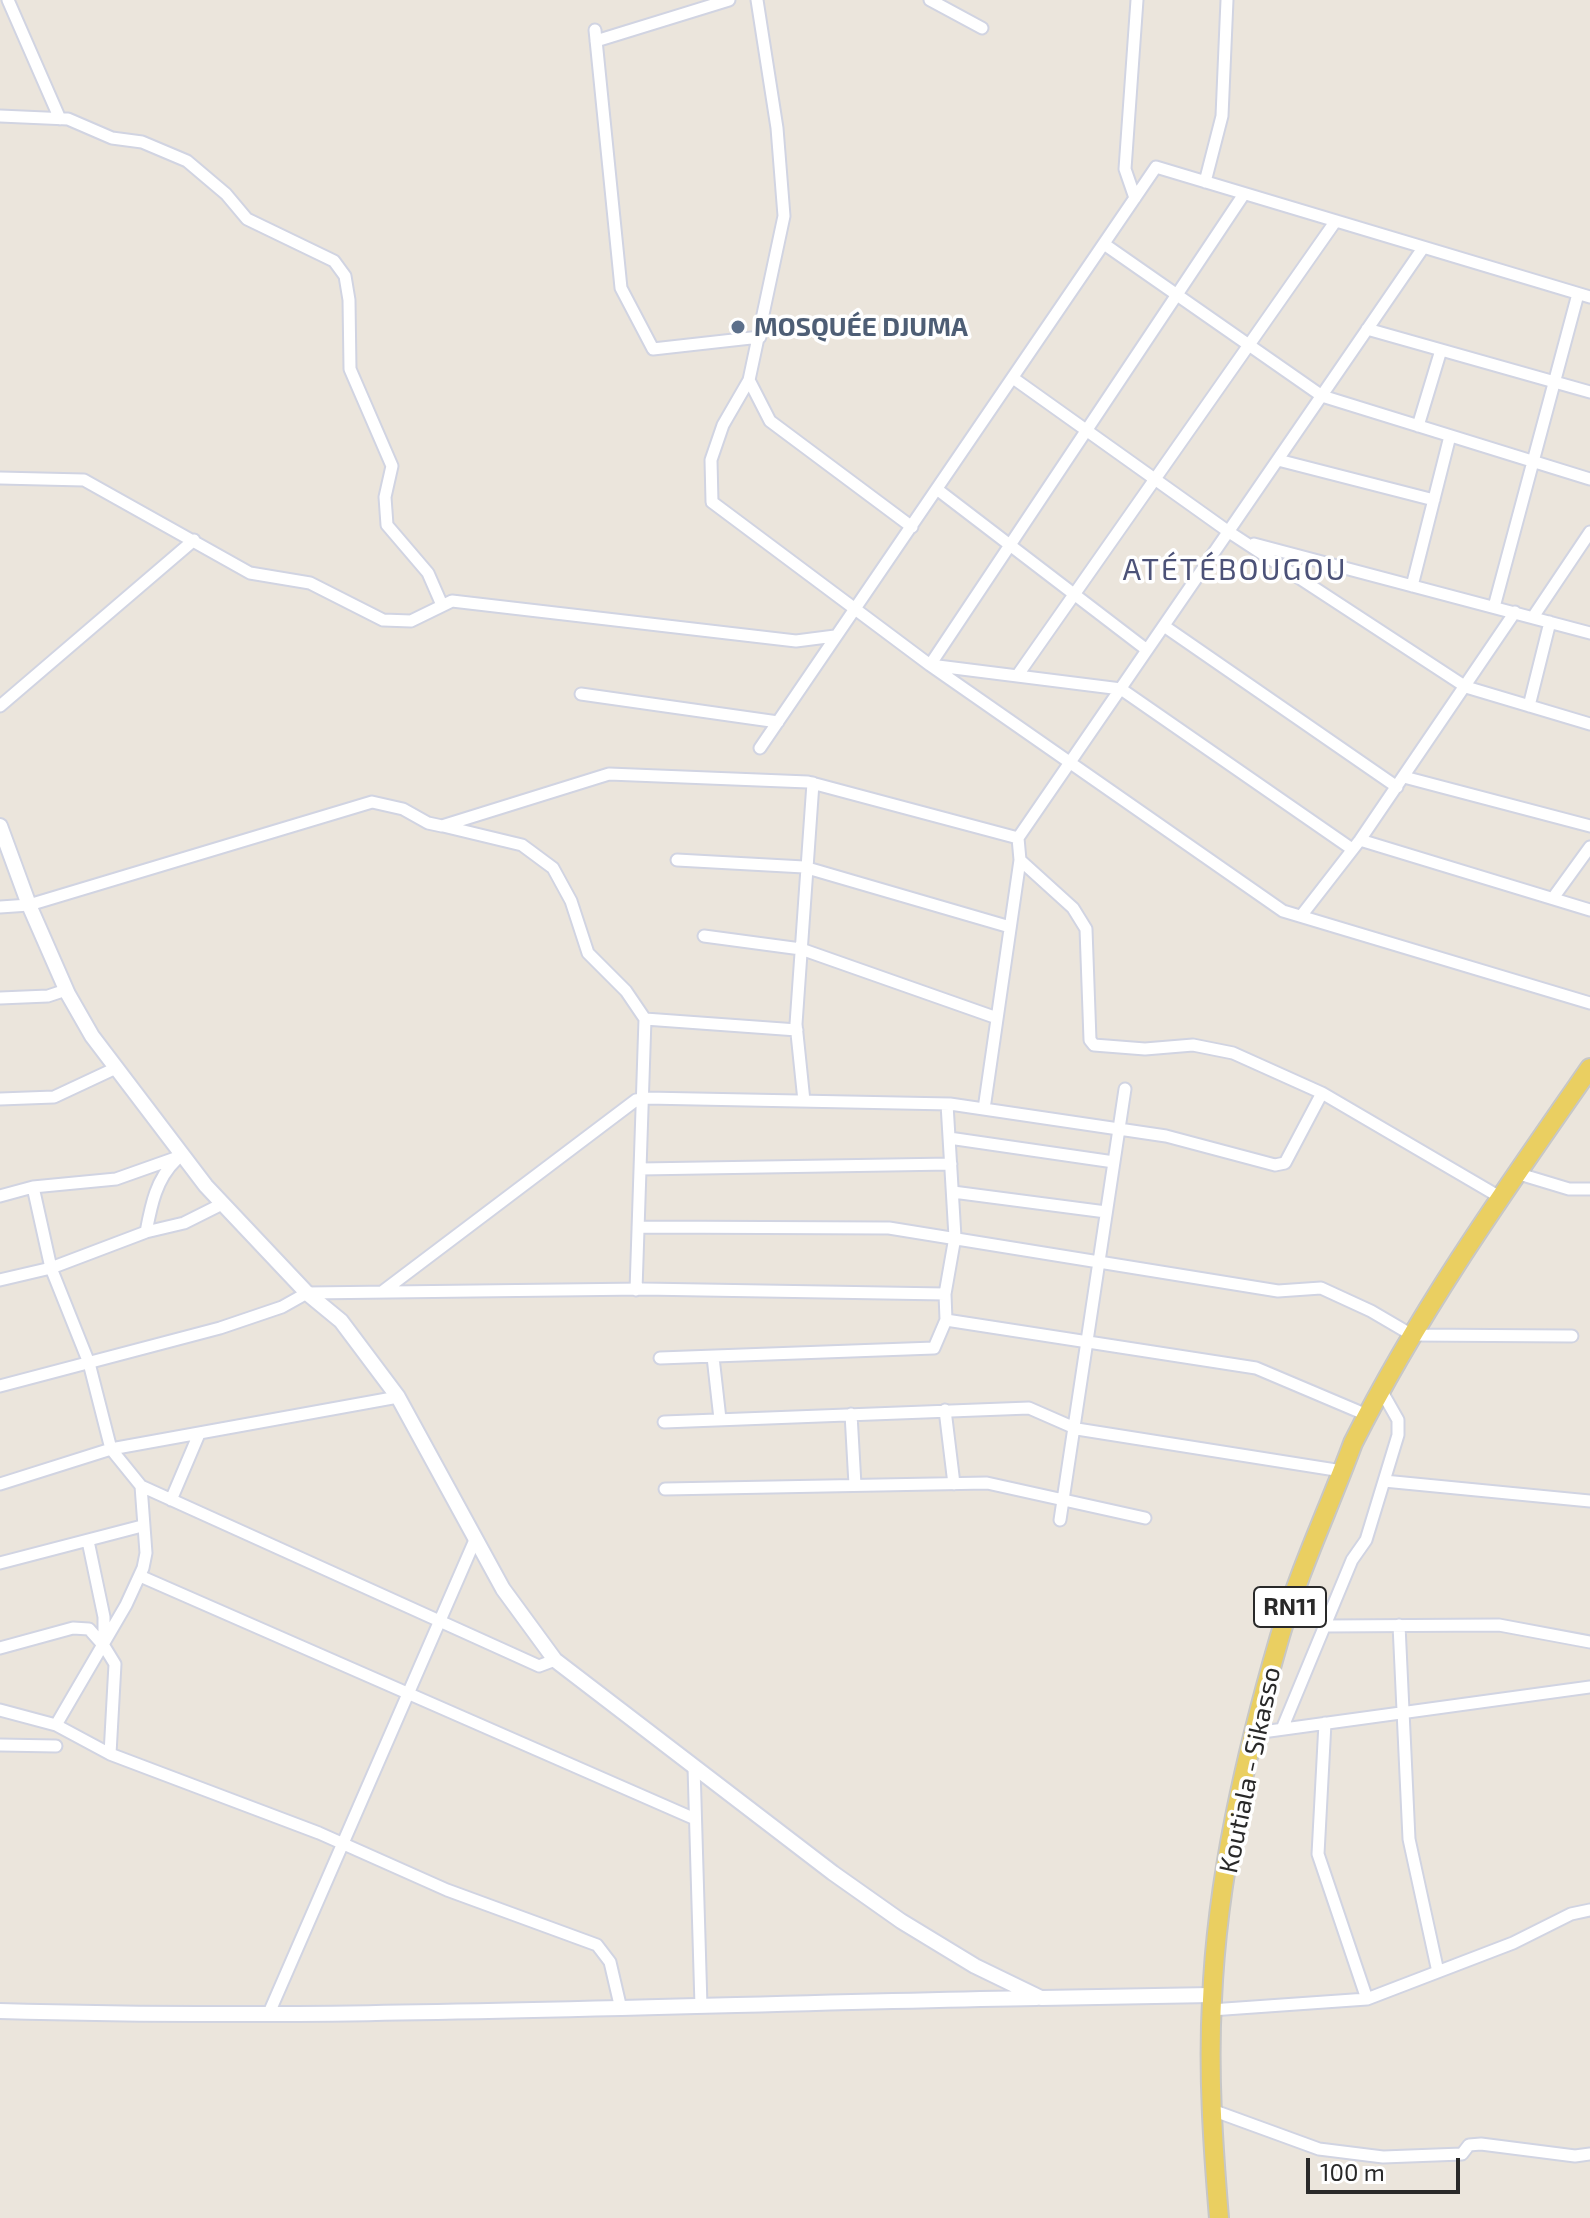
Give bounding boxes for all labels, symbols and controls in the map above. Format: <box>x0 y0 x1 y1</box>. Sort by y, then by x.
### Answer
place label: MOSQUÉE DJUMA <box>754 311 968 343</box>
marker: MOSQUÉE DJUMA <box>729 318 747 336</box>
district label: ATÉTÉBOUGOU <box>1123 552 1347 588</box>
road number: RN11 <box>1254 1587 1326 1627</box>
street label: Koutiala - Sikasso <box>1213 1664 1287 1876</box>
scale bar <box>1310 2142 1464 2192</box>
text: 100 m <box>1320 2157 1385 2186</box>

